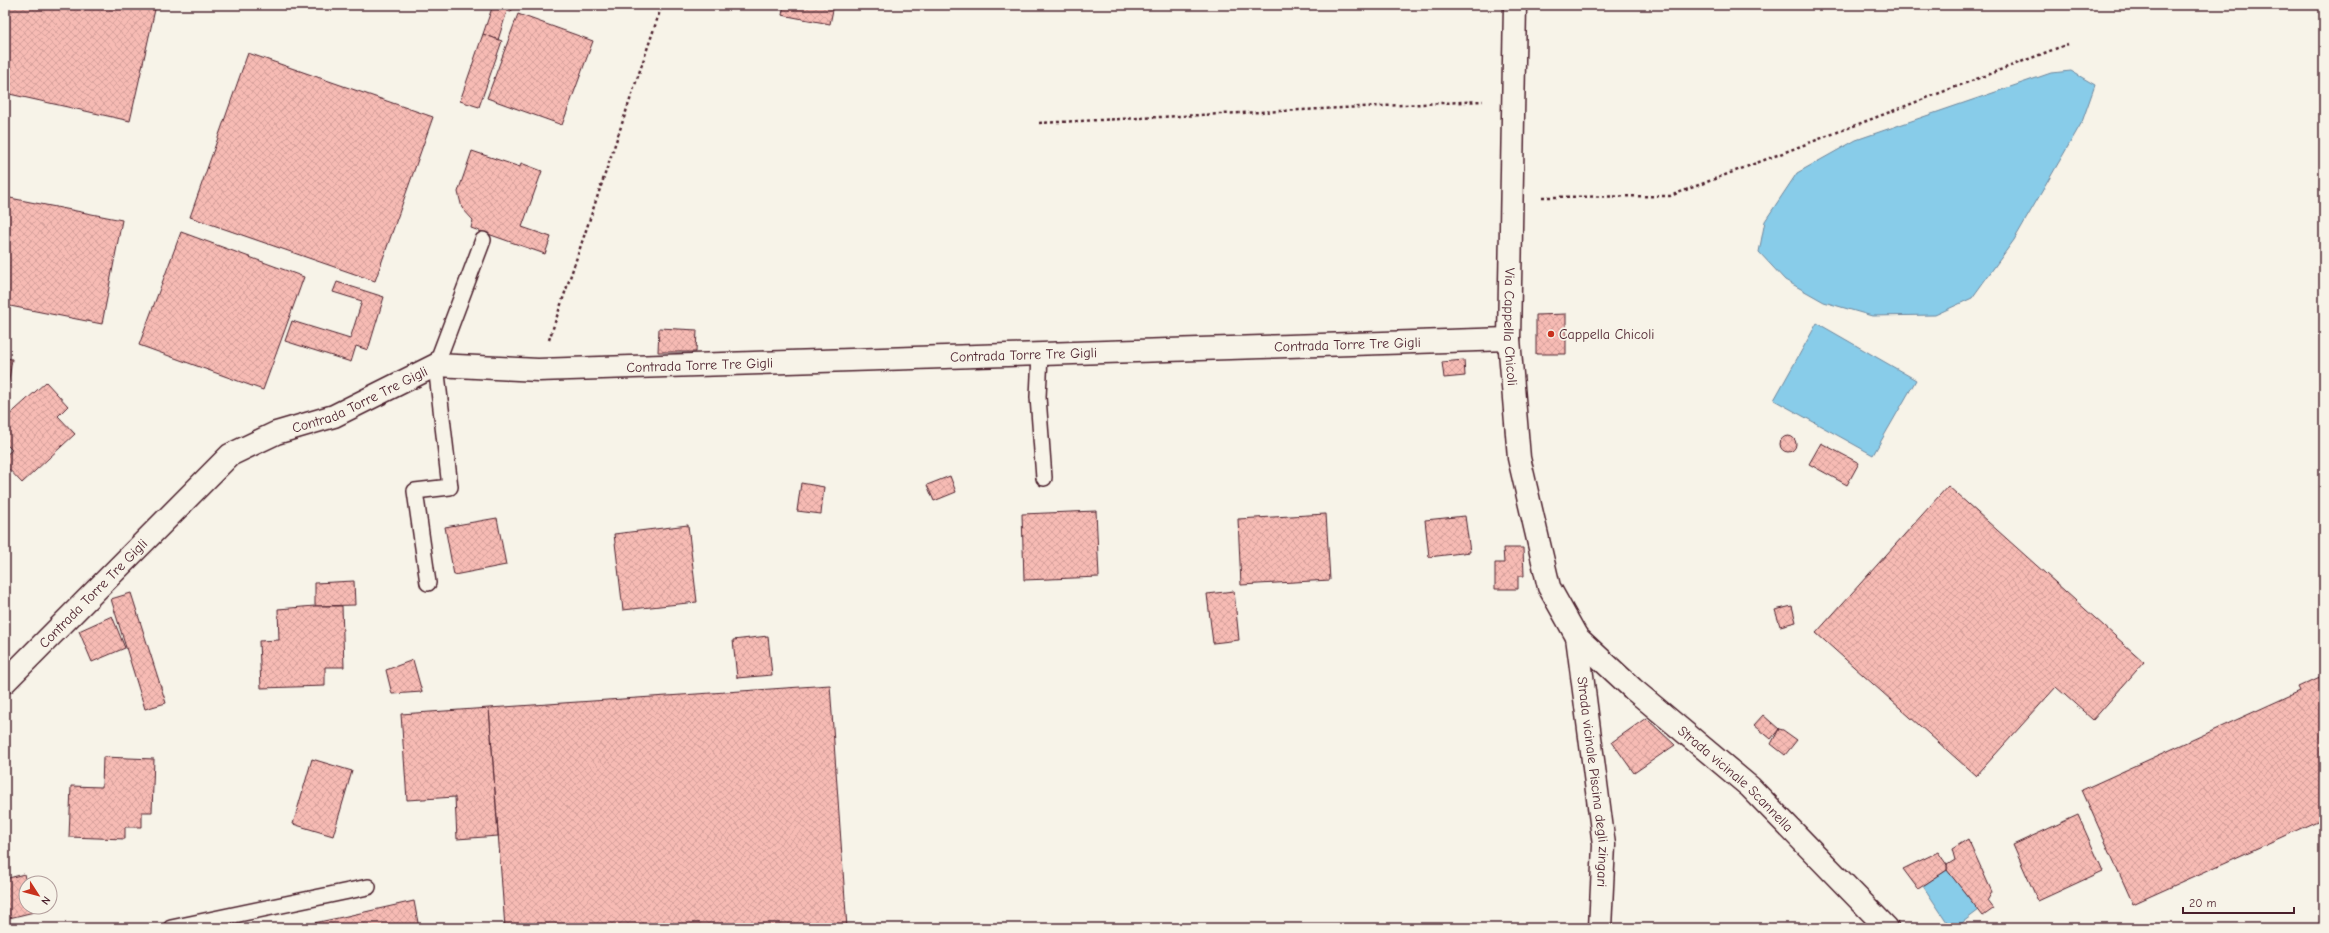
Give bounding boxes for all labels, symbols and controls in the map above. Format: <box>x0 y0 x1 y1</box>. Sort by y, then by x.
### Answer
street label: Via Cappella Chicoli <box>1500 268 1521 387</box>
place label: Cappella Chicoli <box>1559 326 1654 343</box>
marker: Cappella Chicoli <box>1546 329 1556 339</box>
street label: Contrada Torre Tre Gigli <box>1274 333 1421 355</box>
street label: Contrada Torre Tre Gigli <box>950 344 1097 365</box>
street label: Contrada Torre Tre Gigli <box>626 354 773 376</box>
street label: Contrada Torre Tre Gigli <box>290 362 430 436</box>
street label: Contrada Torre Tre Gigli <box>35 535 151 651</box>
street label: Strada vicinale Piscina degli zingari <box>1574 676 1613 888</box>
street label: Strada vicinale Scannella <box>1675 722 1797 835</box>
north arrow <box>18 875 58 915</box>
scale bar <box>2183 889 2294 915</box>
text: N <box>38 894 53 907</box>
text: 20 m <box>2189 896 2217 910</box>

